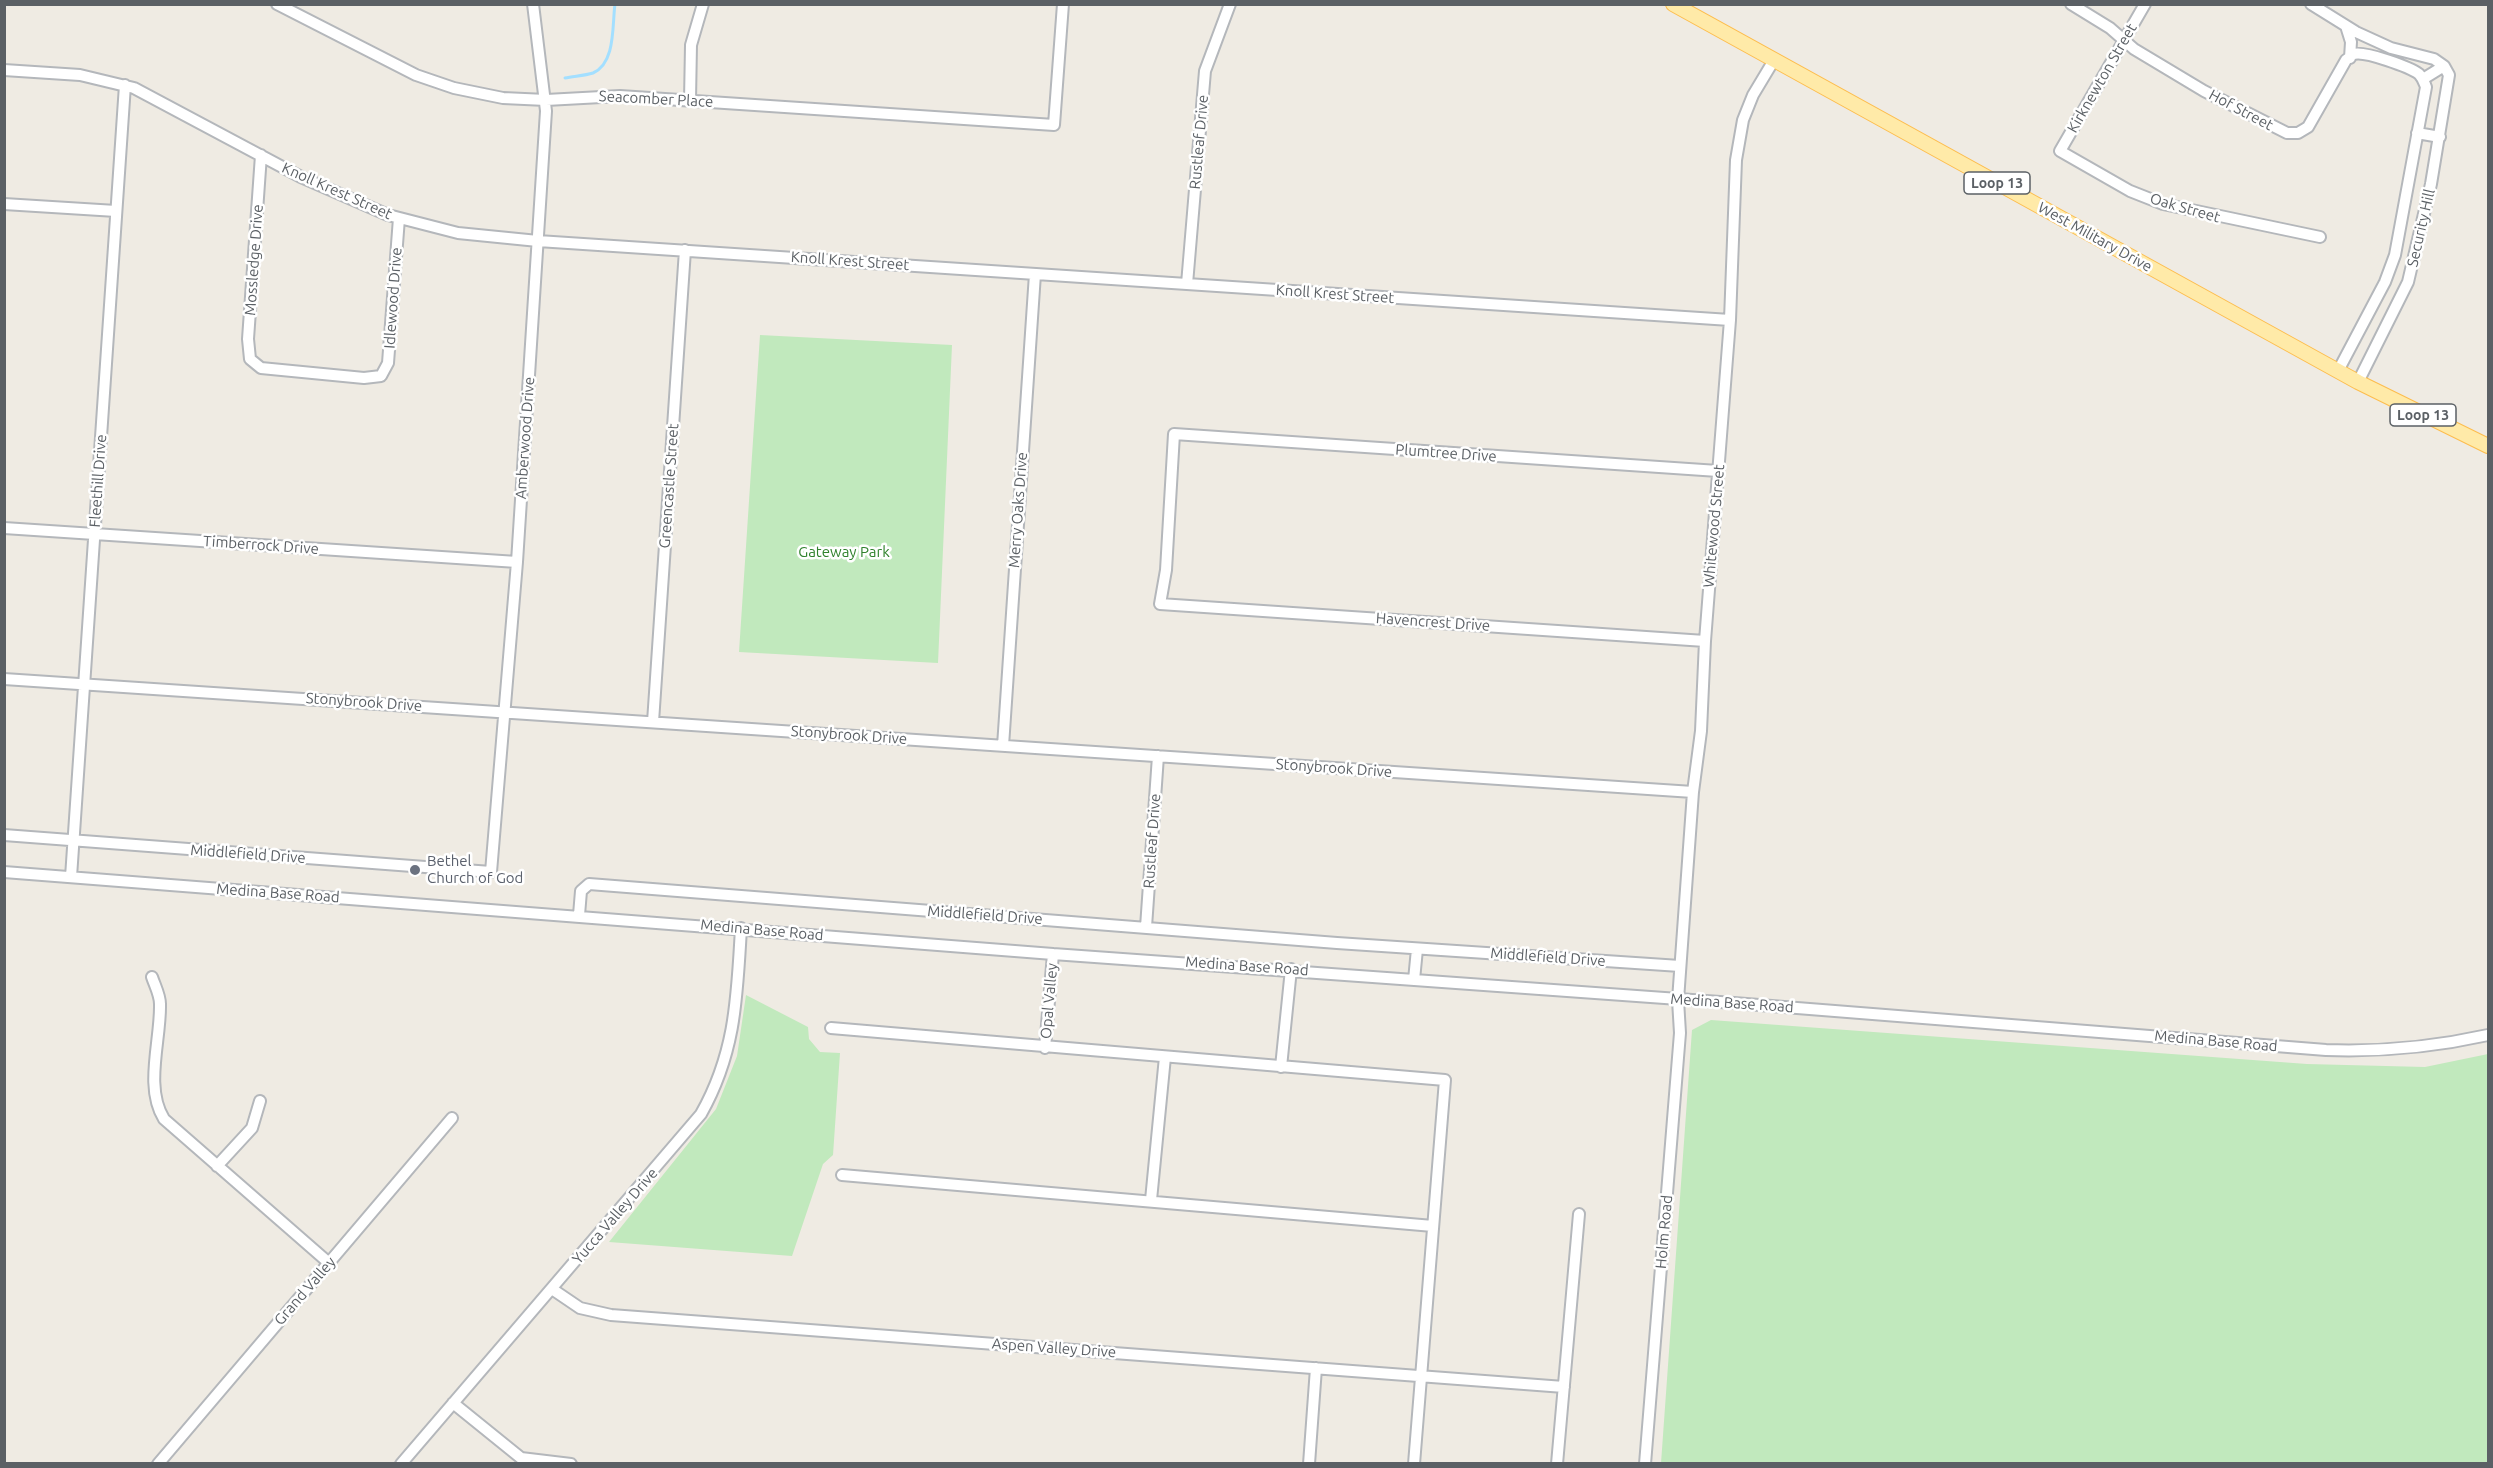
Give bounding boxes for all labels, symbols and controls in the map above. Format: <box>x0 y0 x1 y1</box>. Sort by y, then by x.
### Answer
street label: Kirknewton Street <box>2063 20 2141 136</box>
street label: Hof Street <box>2206 86 2276 134</box>
street label: Seacomber Place <box>598 87 714 111</box>
street label: Rustleaf Drive <box>1186 94 1212 190</box>
street label: Knoll Krest Street <box>279 159 395 223</box>
road number: Loop 13 <box>1964 172 2030 194</box>
street label: Security Hill <box>2403 187 2439 269</box>
street label: Oak Street <box>2148 189 2222 227</box>
street label: West Military Drive <box>2035 198 2155 276</box>
street label: Mossledge Drive <box>241 204 267 316</box>
street label: Idlewood Drive <box>380 247 406 349</box>
street label: Knoll Krest Street <box>790 248 910 274</box>
street label: Knoll Krest Street <box>1275 281 1395 307</box>
street label: Amberwood Drive <box>512 376 538 500</box>
road number: Loop 13 <box>2390 404 2456 426</box>
street label: Greencastle Street <box>656 423 682 549</box>
street label: Fleethill Drive <box>86 434 110 528</box>
street label: Plumtree Drive <box>1395 440 1497 466</box>
street label: Merry Oaks Drive <box>1005 452 1031 568</box>
street label: Whitewood Street <box>1700 464 1728 588</box>
street label: Timberrock Drive <box>203 532 319 558</box>
park label: Gateway Park <box>798 543 890 561</box>
street label: Havencrest Drive <box>1375 609 1491 635</box>
street label: Stonybrook Drive <box>305 689 423 715</box>
street label: Stonybrook Drive <box>790 722 908 748</box>
street label: Stonybrook Drive <box>1275 755 1393 781</box>
street label: Rustleaf Drive <box>1140 793 1164 889</box>
street label: Middlefield Drive <box>190 841 306 867</box>
place label: Bethel Church of God <box>427 852 523 887</box>
marker: Bethel Church of God <box>408 863 422 877</box>
street label: Medina Base Road <box>216 880 340 906</box>
street label: Middlefield Drive <box>927 902 1043 928</box>
street label: Medina Base Road <box>700 916 824 944</box>
street label: Middlefield Drive <box>1490 944 1606 970</box>
street label: Medina Base Road <box>1185 953 1309 979</box>
street label: Opal Valley <box>1037 962 1061 1040</box>
street label: Medina Base Road <box>1670 990 1794 1016</box>
street label: Medina Base Road <box>2154 1027 2278 1055</box>
street label: Yucca Valley Drive <box>568 1164 662 1268</box>
street label: Holm Road <box>1652 1194 1676 1270</box>
street label: Grand Valley <box>271 1253 339 1329</box>
street label: Aspen Valley Drive <box>991 1335 1117 1361</box>

